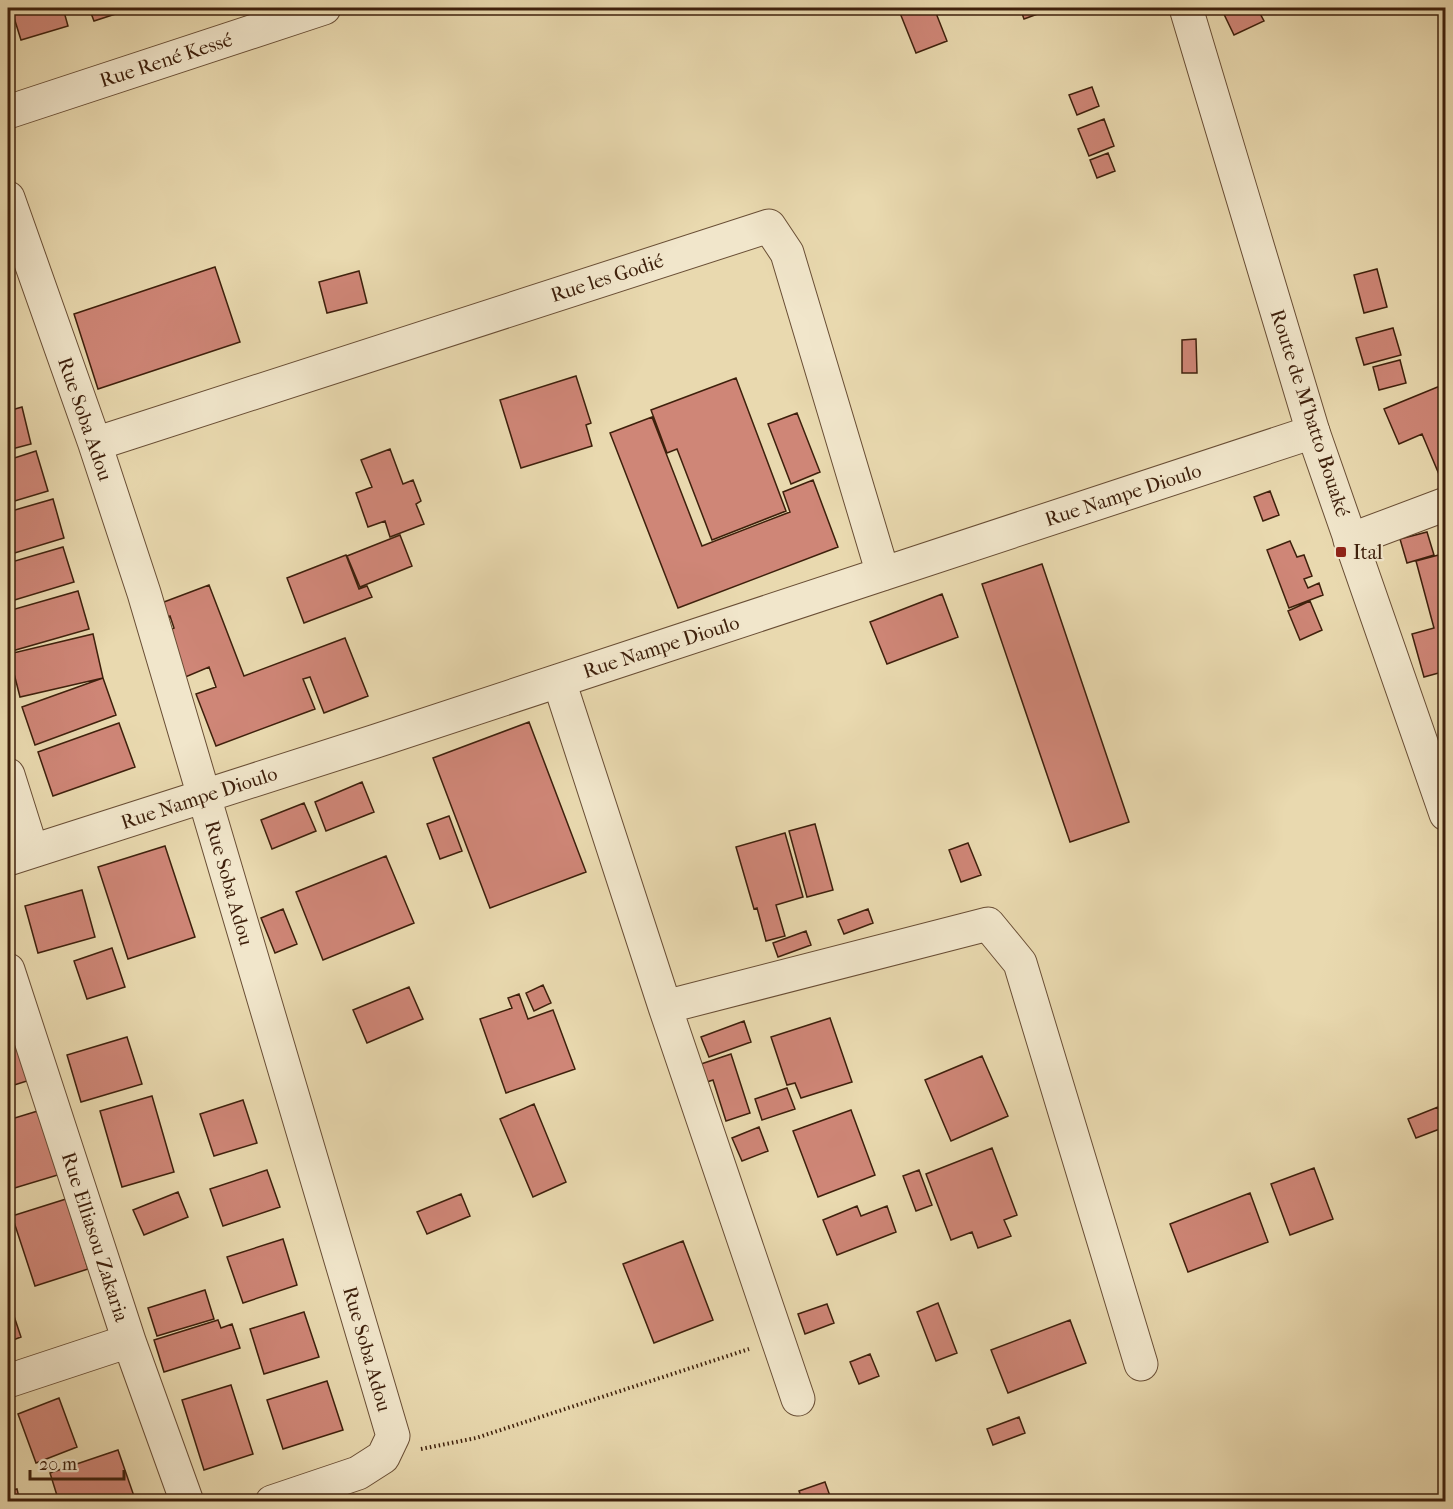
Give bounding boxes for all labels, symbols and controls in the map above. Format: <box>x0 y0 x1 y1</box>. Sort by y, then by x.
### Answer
street label: Rue René Kessé <box>97 28 235 92</box>
street label: Rue les Godié <box>548 249 666 307</box>
street label: Route de M'batto Bouaké <box>1266 306 1354 520</box>
street label: Rue Soba Adou <box>53 354 117 484</box>
street label: Rue Nampe Dioulo <box>1042 459 1204 531</box>
place label: Ital <box>1353 541 1383 564</box>
marker: Ital <box>1334 545 1348 559</box>
street label: Rue Nampe Dioulo <box>580 611 742 683</box>
street label: Rue Nampe Dioulo <box>118 762 280 834</box>
street label: Rue Soba Adou <box>200 818 258 949</box>
street label: Rue Elliasou Zakaria <box>57 1149 134 1325</box>
street label: Rue Soba Adou <box>338 1284 396 1415</box>
scale bar <box>30 1443 124 1481</box>
text: 20 m <box>39 1454 77 1475</box>

